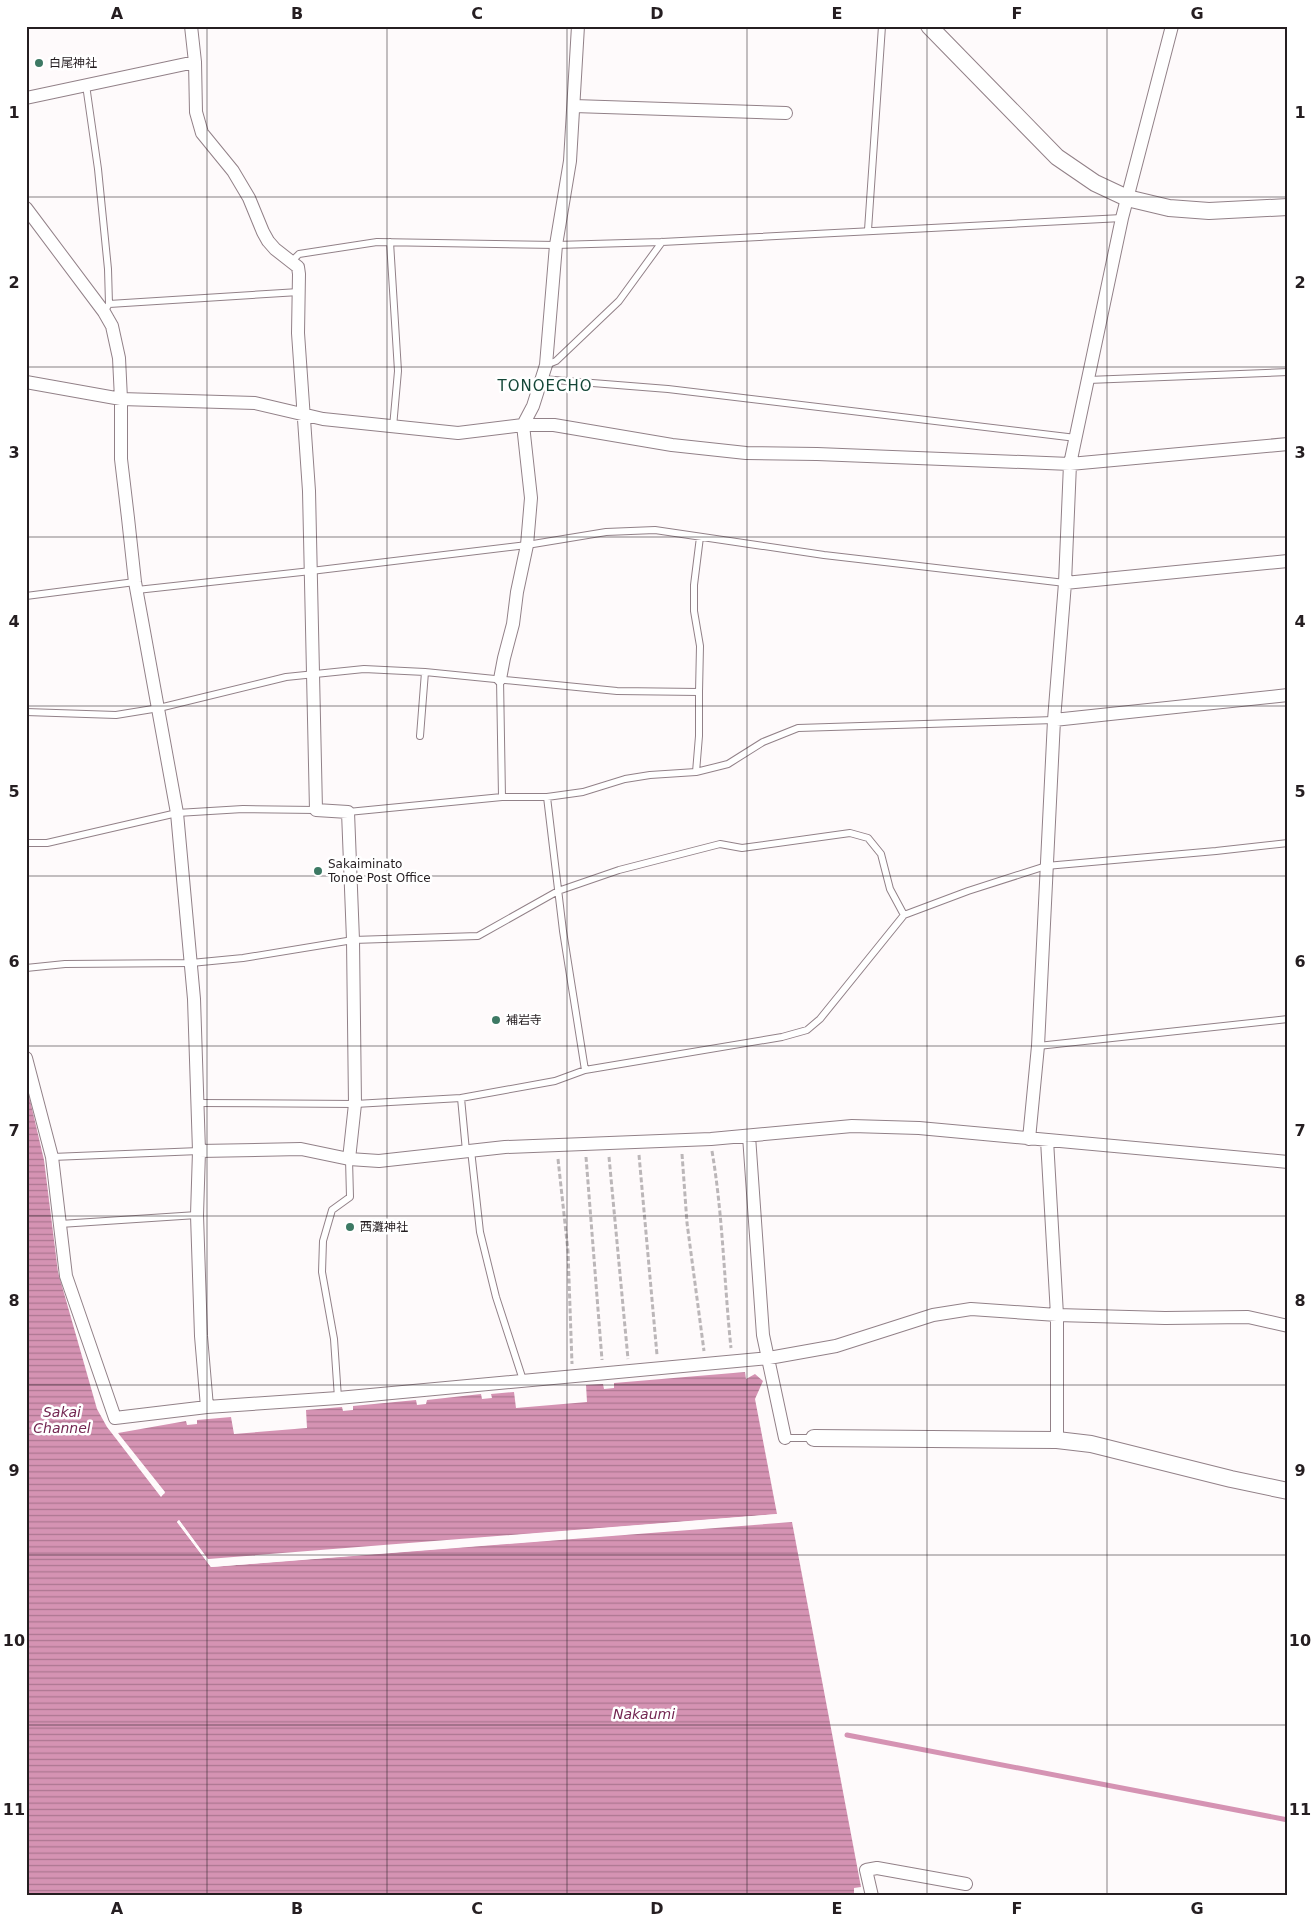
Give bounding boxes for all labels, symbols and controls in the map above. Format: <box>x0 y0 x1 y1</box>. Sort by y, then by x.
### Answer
text: A <box>111 4 124 23</box>
text: B <box>291 4 303 23</box>
text: C <box>471 4 483 23</box>
text: D <box>650 4 664 23</box>
text: E <box>832 4 842 23</box>
text: F <box>1012 4 1022 23</box>
text: G <box>1190 4 1204 23</box>
place label: 白尾神社 <box>49 56 97 70</box>
marker: 白尾神社 <box>33 57 45 69</box>
text: 1 <box>8 103 20 122</box>
text: 1 <box>1294 103 1306 122</box>
text: 2 <box>8 273 20 292</box>
text: 2 <box>1294 273 1306 292</box>
district label: TONOECHO <box>496 377 593 395</box>
text: 3 <box>8 443 20 462</box>
text: 3 <box>1294 443 1306 462</box>
text: 4 <box>8 612 20 631</box>
text: 4 <box>1294 612 1306 631</box>
text: 5 <box>8 782 20 801</box>
text: 5 <box>1294 782 1306 801</box>
place label: Sakaiminato Tonoe Post Office <box>327 857 431 885</box>
marker: Sakaiminato Tonoe Post Office <box>312 865 324 877</box>
text: 6 <box>8 952 20 971</box>
text: 6 <box>1294 952 1306 971</box>
place label: 補岩寺 <box>506 1013 542 1027</box>
marker: 補岩寺 <box>490 1014 502 1026</box>
text: 7 <box>8 1121 20 1140</box>
text: 7 <box>1294 1121 1306 1140</box>
place label: 西灘神社 <box>360 1220 408 1234</box>
marker: 西灘神社 <box>344 1221 356 1233</box>
text: 8 <box>8 1291 20 1310</box>
text: 8 <box>1294 1291 1306 1310</box>
water label: Sakai Channel <box>33 1404 91 1436</box>
text: 9 <box>8 1461 20 1480</box>
text: 9 <box>1294 1461 1306 1480</box>
text: 10 <box>3 1631 25 1650</box>
text: 10 <box>1289 1631 1311 1650</box>
water label: Nakaumi <box>613 1706 675 1722</box>
text: 11 <box>3 1800 25 1819</box>
text: 11 <box>1289 1800 1311 1819</box>
text: A <box>111 1899 124 1918</box>
text: B <box>291 1899 303 1918</box>
text: C <box>471 1899 483 1918</box>
text: D <box>650 1899 664 1918</box>
text: E <box>832 1899 842 1918</box>
text: F <box>1012 1899 1022 1918</box>
text: G <box>1190 1899 1204 1918</box>

